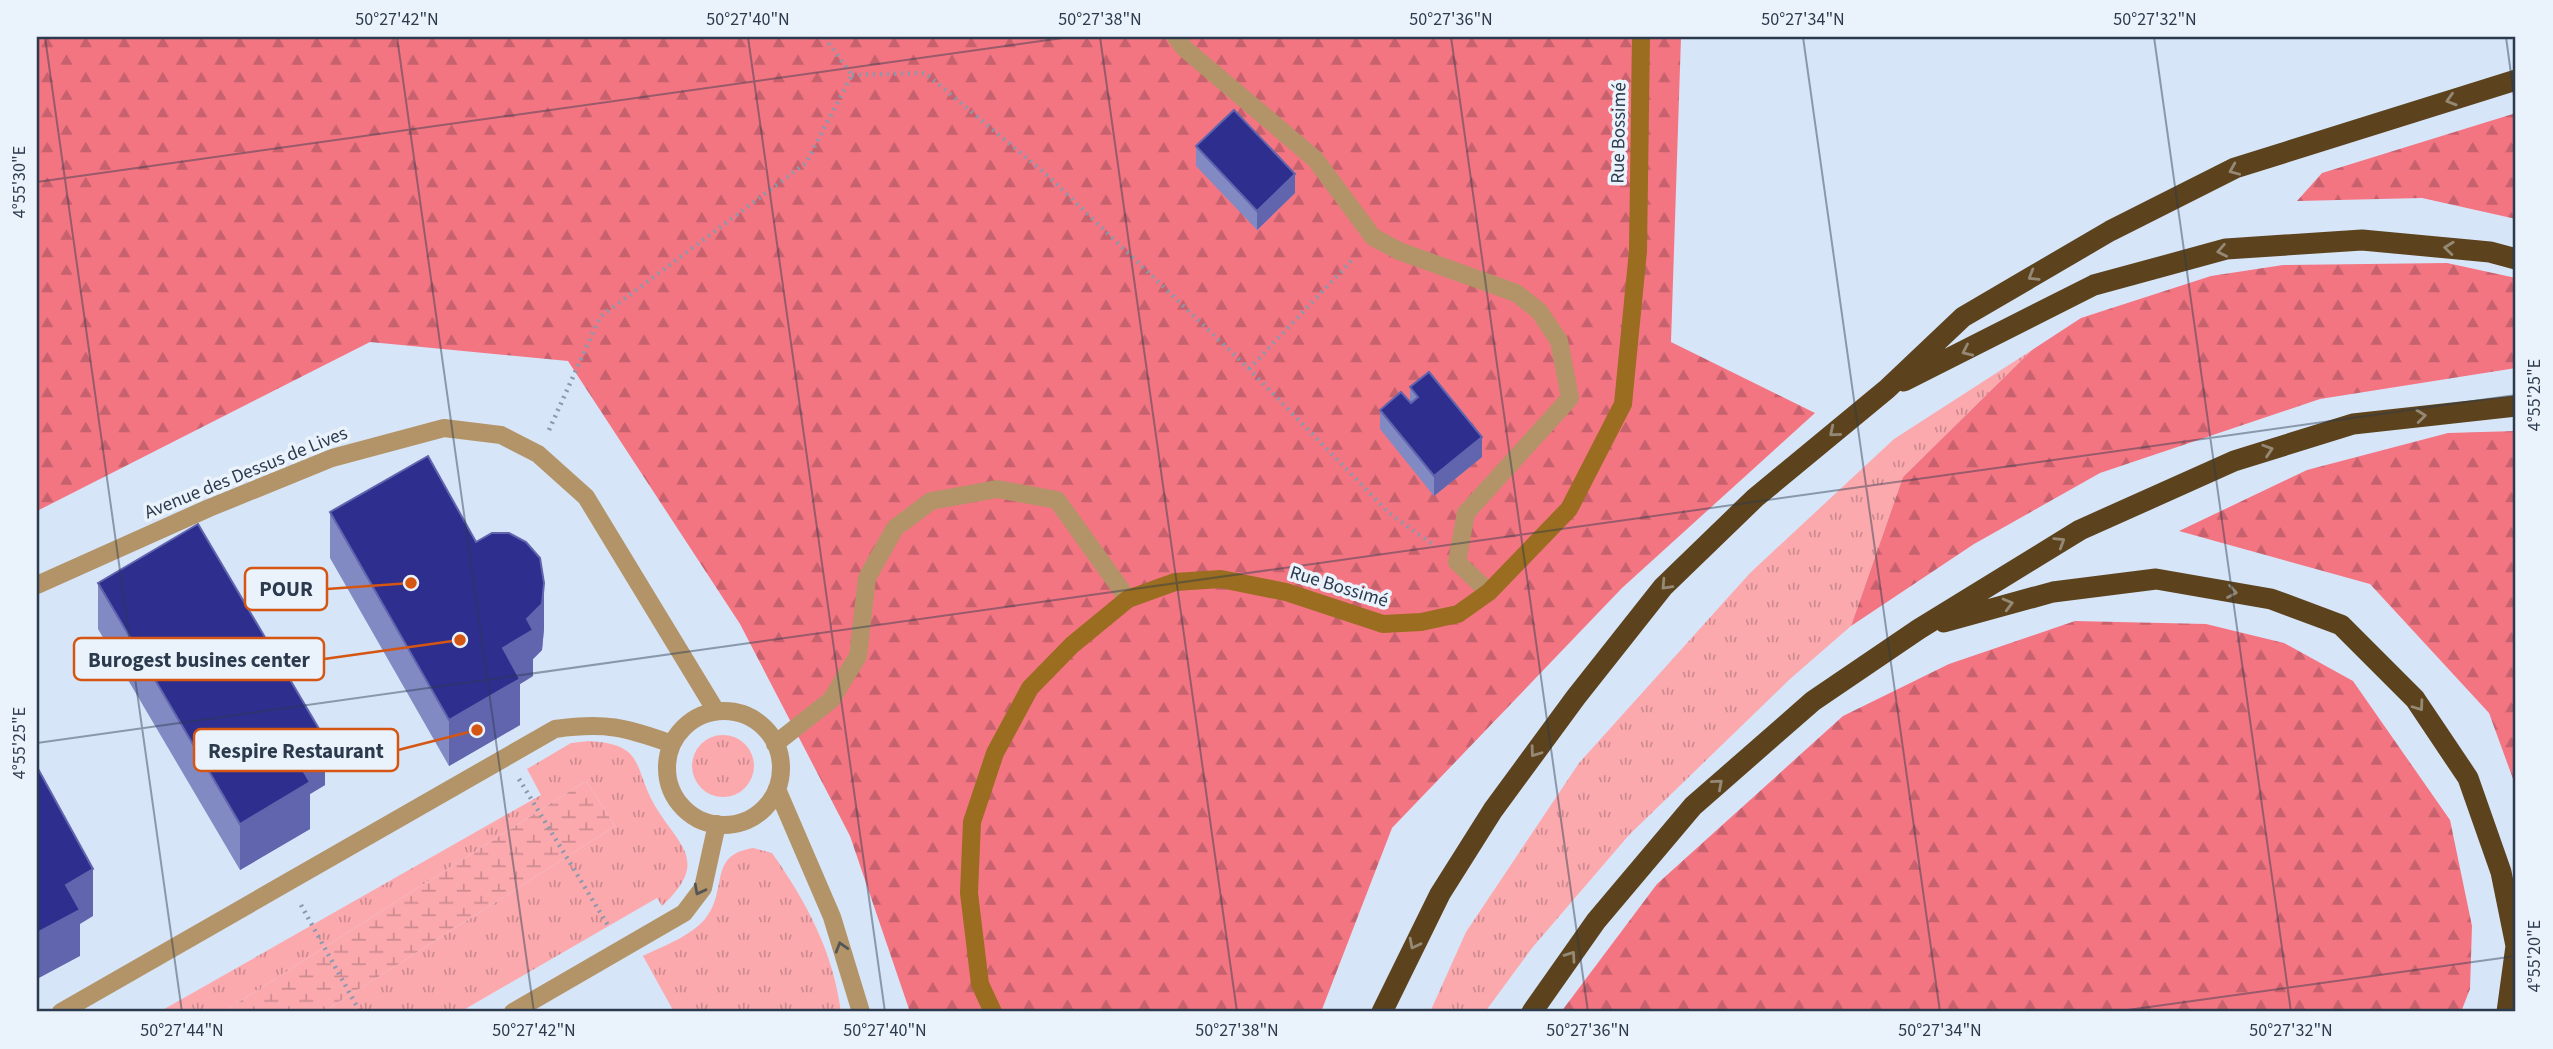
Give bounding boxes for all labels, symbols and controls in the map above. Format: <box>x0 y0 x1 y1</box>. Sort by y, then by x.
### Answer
text: 50°27'42"N <box>355 7 439 32</box>
text: 50°27'40"N <box>706 7 790 32</box>
text: 50°27'38"N <box>1058 7 1142 32</box>
text: 50°27'36"N <box>1409 7 1493 32</box>
text: 50°27'34"N <box>1761 7 1845 32</box>
text: 50°27'32"N <box>2113 7 2197 32</box>
street label: Rue Bossimé <box>1605 82 1633 184</box>
one-way arrow <box>2445 92 2458 106</box>
text: 4°55'30"E <box>7 146 32 218</box>
one-way arrow <box>2229 161 2241 175</box>
one-way arrow <box>2443 241 2455 256</box>
one-way arrow <box>2217 242 2229 257</box>
one-way arrow <box>2028 268 2041 281</box>
one-way arrow <box>1962 343 1974 357</box>
text: 4°55'25"E <box>2522 359 2547 431</box>
one-way arrow <box>2415 409 2427 424</box>
street label: Avenue des Dessus de Lives <box>140 420 352 526</box>
one-way arrow <box>1830 424 1842 437</box>
one-way arrow <box>2262 444 2274 459</box>
one-way arrow <box>2053 538 2066 551</box>
street label: Rue Bossimé <box>1286 559 1392 615</box>
callout: POUR <box>245 568 327 610</box>
text: POUR <box>259 574 313 604</box>
one-way arrow <box>1662 577 1674 590</box>
one-way arrow <box>2226 584 2238 599</box>
one-way arrow <box>2002 598 2014 612</box>
callout: Burogest busines center <box>74 638 324 680</box>
text: Burogest busines center <box>88 645 311 675</box>
one-way arrow <box>2411 698 2424 711</box>
text: 4°55'25"E <box>7 707 32 779</box>
callout: Respire Restaurant <box>194 729 398 771</box>
text: Respire Restaurant <box>208 736 384 766</box>
one-way arrow <box>1531 744 1544 757</box>
one-way arrow <box>1710 780 1723 792</box>
one-way arrow <box>694 882 708 895</box>
text: 4°55'20"E <box>2522 920 2547 992</box>
one-way arrow <box>1409 937 1423 949</box>
one-way arrow <box>835 941 850 953</box>
one-way arrow <box>1563 951 1575 964</box>
text: 50°27'44"N <box>140 1018 224 1043</box>
text: 50°27'42"N <box>492 1018 576 1043</box>
text: 50°27'40"N <box>843 1018 927 1043</box>
text: 50°27'38"N <box>1195 1018 1279 1043</box>
text: 50°27'36"N <box>1546 1018 1630 1043</box>
text: 50°27'34"N <box>1898 1018 1982 1043</box>
text: 50°27'32"N <box>2249 1018 2333 1043</box>

